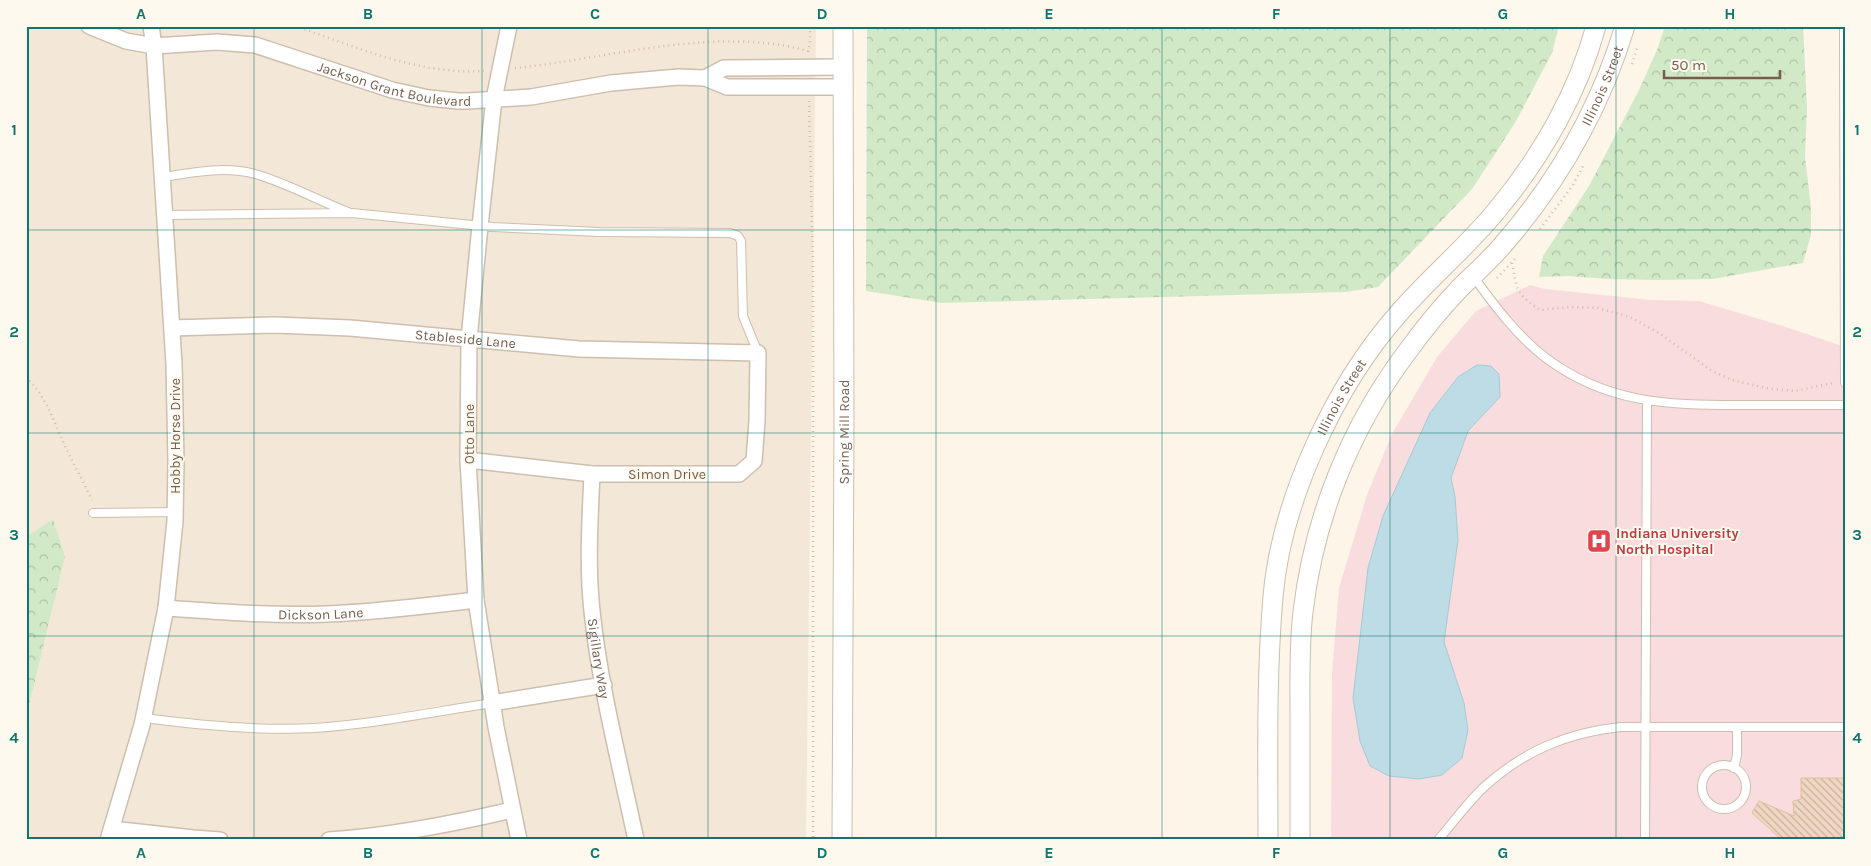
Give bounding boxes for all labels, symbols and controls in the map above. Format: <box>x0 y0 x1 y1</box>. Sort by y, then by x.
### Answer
text: A <box>136 4 146 23</box>
text: B <box>363 4 373 23</box>
text: C <box>590 4 600 23</box>
text: D <box>817 4 828 23</box>
text: E <box>1044 4 1054 23</box>
text: F <box>1272 4 1281 23</box>
text: G <box>1498 4 1508 23</box>
text: H <box>1724 4 1736 23</box>
street label: Illinois Street <box>1578 44 1627 129</box>
scale bar <box>1664 48 1780 80</box>
text: 50 m <box>1671 56 1706 74</box>
street label: Jackson Grant Boulevard <box>315 58 471 110</box>
text: 1 <box>11 120 17 139</box>
text: 1 <box>1854 120 1860 139</box>
text: 2 <box>9 322 19 341</box>
text: 2 <box>1852 322 1862 341</box>
street label: Stableside Lane <box>414 326 517 352</box>
street label: Illinois Street <box>1313 356 1370 438</box>
street label: Hobby Horse Drive <box>167 378 184 494</box>
street label: Spring Mill Road <box>836 379 853 485</box>
street label: Otto Lane <box>461 404 478 464</box>
street label: Simon Drive <box>628 466 706 483</box>
text: 3 <box>9 525 19 544</box>
place label: Indiana University North Hospital <box>1616 525 1739 558</box>
text: 3 <box>1852 525 1862 544</box>
hospital icon: Indiana University North Hospital <box>1586 528 1612 554</box>
street label: Dickson Lane <box>278 604 364 624</box>
street label: Sigillary Way <box>584 617 613 701</box>
text: 4 <box>9 728 19 747</box>
text: 4 <box>1852 728 1862 747</box>
text: A <box>136 843 146 862</box>
text: B <box>363 843 373 862</box>
text: C <box>590 843 600 862</box>
text: D <box>817 843 828 862</box>
text: E <box>1044 843 1054 862</box>
text: F <box>1272 843 1281 862</box>
text: G <box>1498 843 1508 862</box>
text: H <box>1724 843 1736 862</box>

